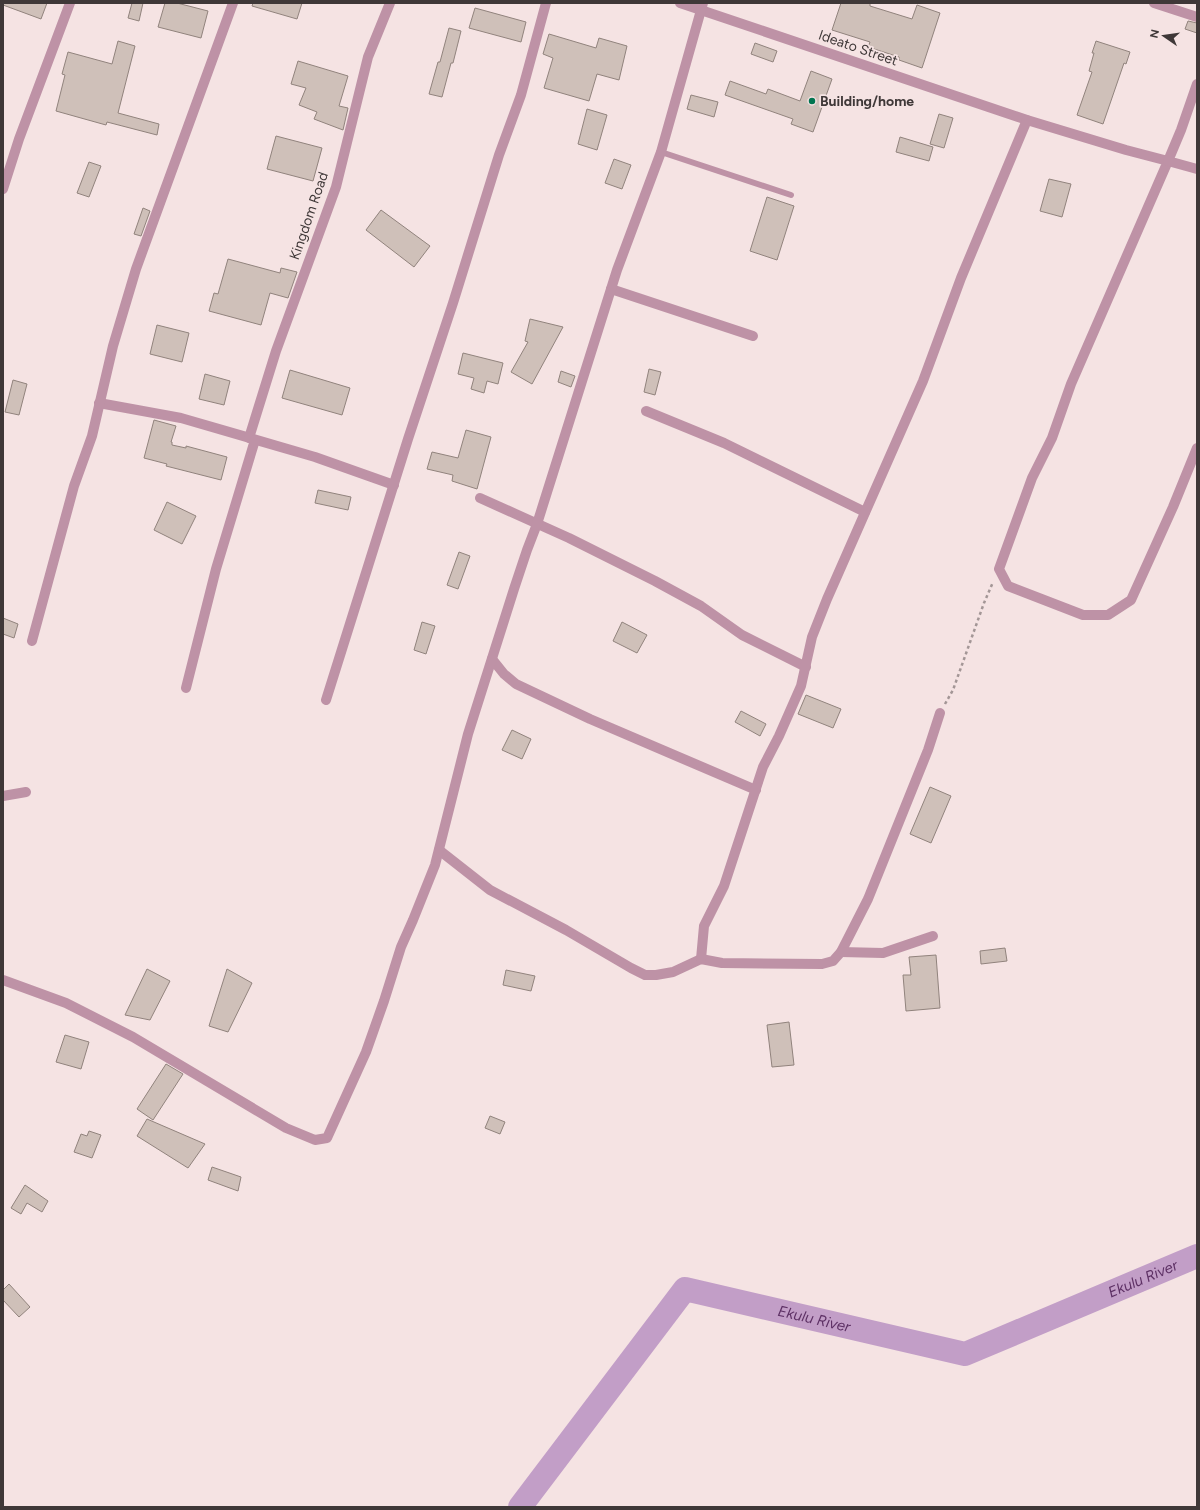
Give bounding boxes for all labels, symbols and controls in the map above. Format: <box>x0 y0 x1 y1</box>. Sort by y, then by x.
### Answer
north arrow <box>1144 16 1184 56</box>
street label: Ideato Street <box>816 26 900 70</box>
text: N <box>1147 28 1162 39</box>
place label: Building/home <box>820 93 914 110</box>
marker: Building/home <box>807 96 817 106</box>
street label: Kingdom Road <box>286 170 332 262</box>
water label: Ekulu River <box>1105 1256 1181 1301</box>
water label: Ekulu River <box>776 1302 853 1336</box>

